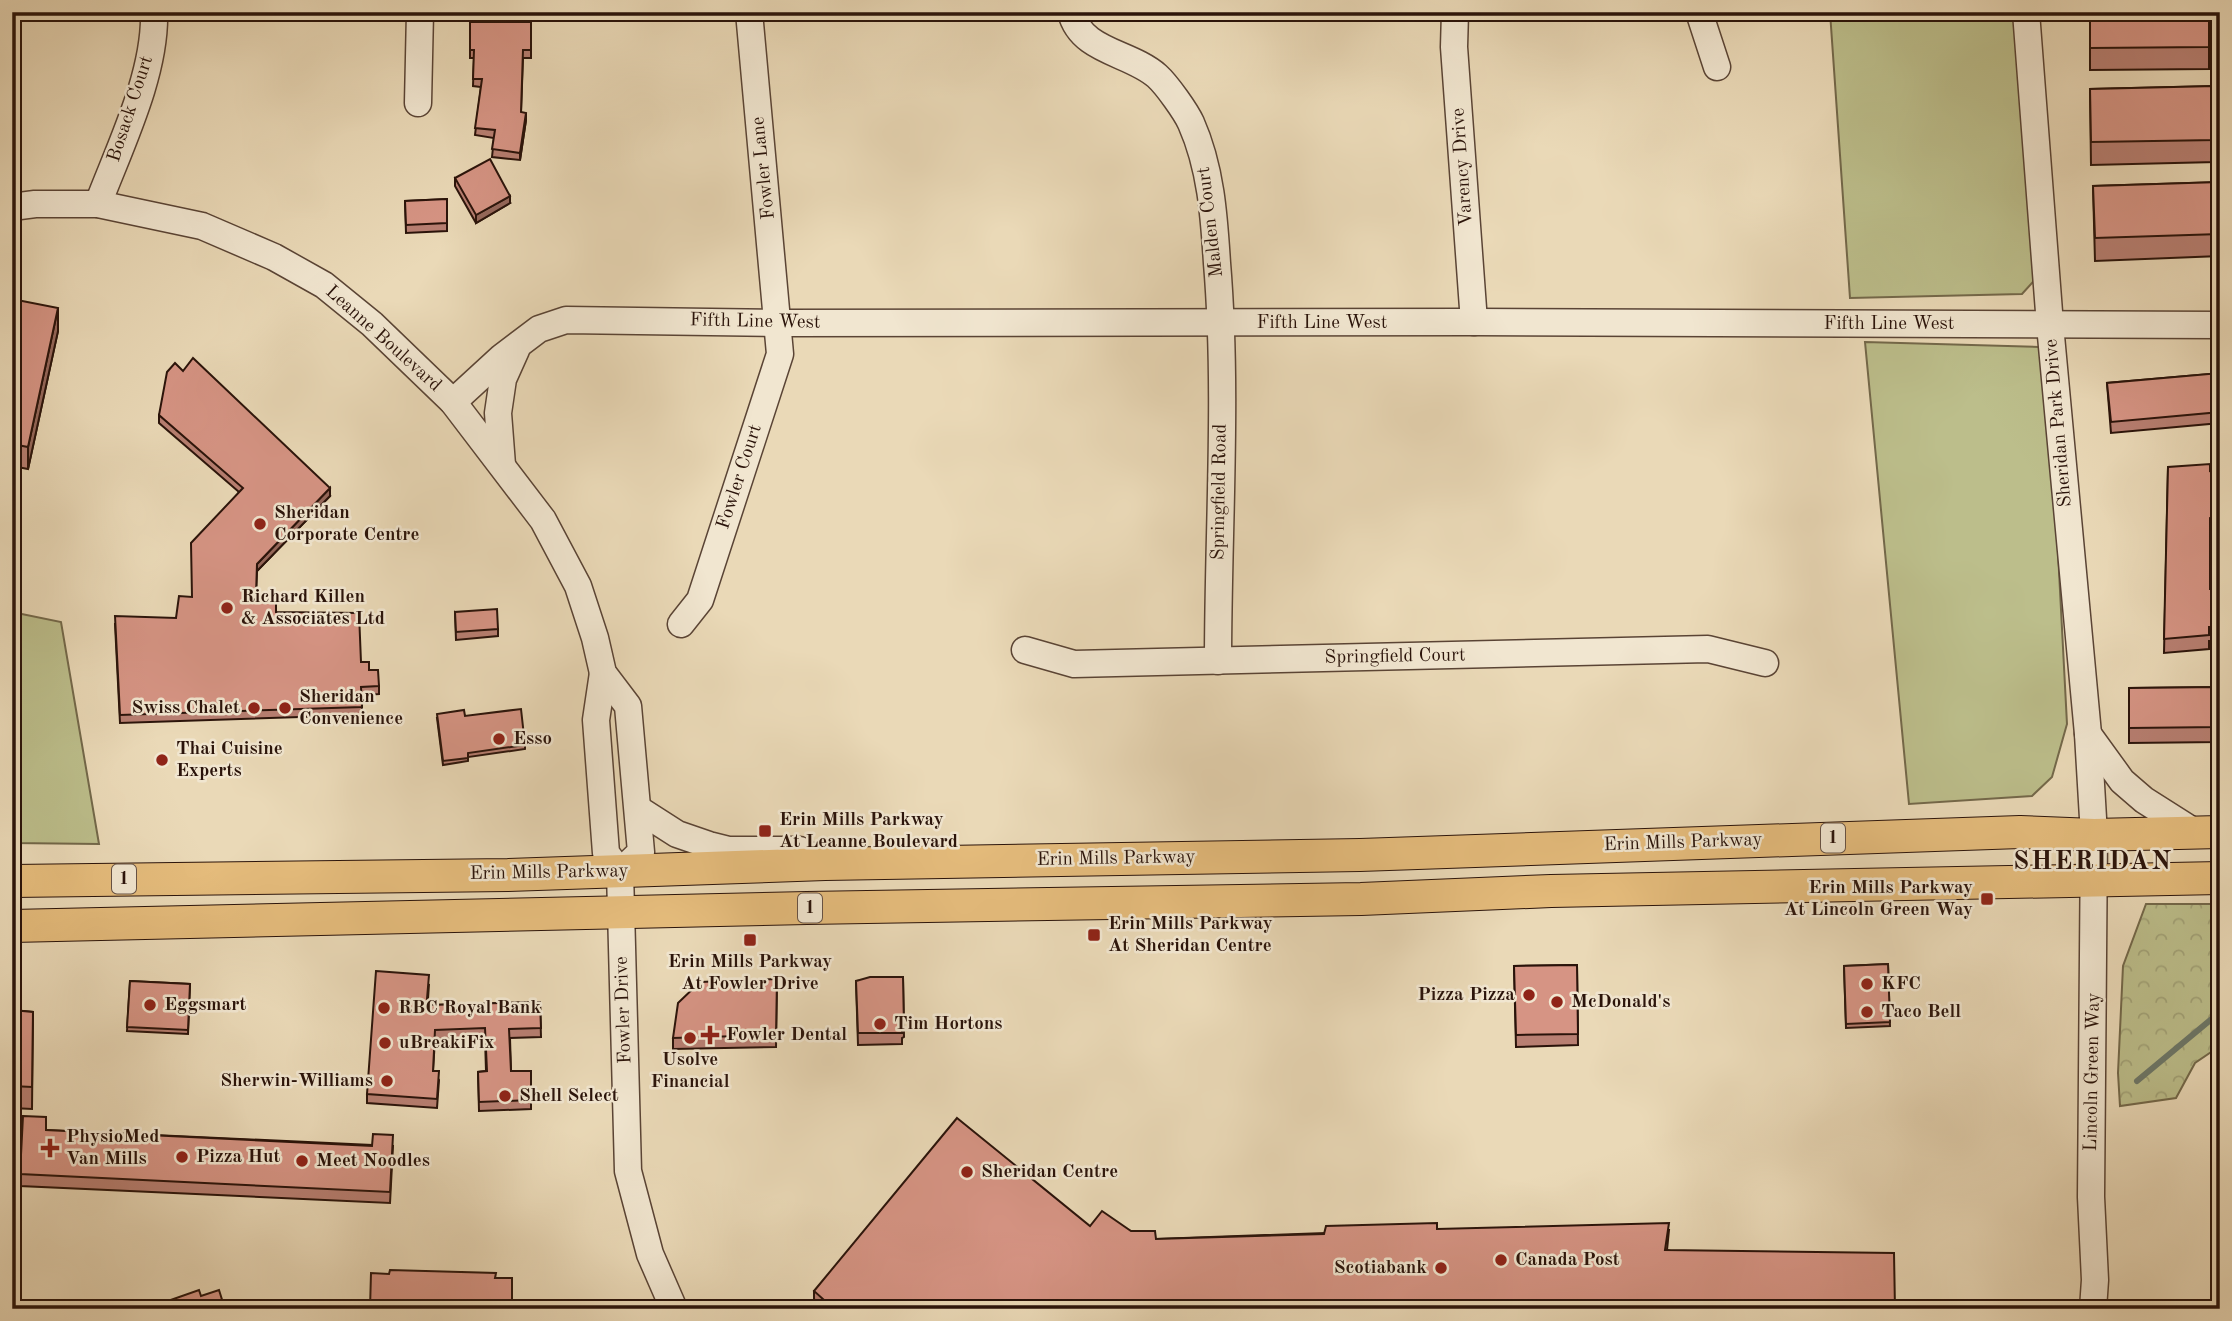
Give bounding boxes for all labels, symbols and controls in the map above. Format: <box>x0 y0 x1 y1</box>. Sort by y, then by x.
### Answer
street label: Bosack Court <box>105 54 157 164</box>
street label: Varency Drive <box>1449 107 1477 227</box>
street label: Fowler Lane <box>749 116 779 220</box>
street label: Malden Court <box>1195 166 1227 278</box>
street label: Leanne Boulevard <box>321 282 445 396</box>
street label: Fifth Line West <box>689 311 821 333</box>
street label: Fifth Line West <box>1257 314 1387 333</box>
street label: Fifth Line West <box>1824 315 1954 334</box>
street label: Sheridan Park Drive <box>2042 338 2076 508</box>
street label: Fowler Court <box>714 422 766 532</box>
street label: Springfield Road <box>1209 423 1231 560</box>
place label: Sheridan Corporate Centre <box>274 504 420 545</box>
marker: Sheridan Corporate Centre <box>252 516 268 532</box>
place label: Richard Killen & Associates Ltd <box>241 588 385 629</box>
marker: Richard Killen & Associates Ltd <box>219 600 235 616</box>
street label: Springfield Court <box>1324 646 1466 668</box>
place label: Sheridan Convenience <box>299 688 403 729</box>
place label: Swiss Chalet <box>132 699 240 718</box>
marker: Swiss Chalet <box>246 700 262 716</box>
marker: Sheridan Convenience <box>277 700 293 716</box>
place label: Esso <box>513 730 552 749</box>
marker: Esso <box>491 731 507 747</box>
place label: Thai Cuisine Experts <box>176 740 283 781</box>
marker: Thai Cuisine Experts <box>154 752 170 768</box>
place label: Erin Mills Parkway At Leanne Boulevard <box>779 811 958 852</box>
marker: Erin Mills Parkway At Leanne Boulevard <box>757 823 773 839</box>
road number: 1 <box>1821 824 1845 852</box>
street label: Erin Mills Parkway <box>1603 831 1763 855</box>
street label: Erin Mills Parkway <box>1036 848 1196 870</box>
district label: SHERIDAN <box>2013 849 2173 875</box>
street label: Erin Mills Parkway <box>469 862 629 884</box>
road number: 1 <box>112 864 136 894</box>
place label: Erin Mills Parkway At Lincoln Green Way <box>1784 879 1973 920</box>
marker: Erin Mills Parkway At Lincoln Green Way <box>1979 891 1995 907</box>
road number: 1 <box>798 894 822 923</box>
place label: Erin Mills Parkway At Sheridan Centre <box>1108 915 1273 956</box>
marker: Erin Mills Parkway At Sheridan Centre <box>1086 927 1102 943</box>
marker: Erin Mills Parkway At Fowler Drive <box>742 932 758 948</box>
place label: Erin Mills Parkway At Fowler Drive <box>668 953 832 994</box>
street label: Fowler Drive <box>613 956 635 1064</box>
place label: KFC <box>1881 975 1921 994</box>
marker: KFC <box>1859 976 1875 992</box>
place label: Pizza Pizza <box>1417 986 1515 1005</box>
marker: Pizza Pizza <box>1521 987 1537 1003</box>
street label: Lincoln Green Way <box>2082 992 2104 1152</box>
place label: McDonald's <box>1571 993 1670 1012</box>
marker: McDonald's <box>1549 994 1565 1010</box>
place label: Eggsmart <box>164 996 246 1015</box>
marker: Eggsmart <box>142 997 158 1013</box>
place label: RBC Royal Bank <box>398 999 541 1018</box>
marker: RBC Royal Bank <box>376 1000 392 1016</box>
place label: Taco Bell <box>1881 1003 1961 1022</box>
marker: Taco Bell <box>1859 1004 1875 1020</box>
place label: Tim Hortons <box>894 1015 1002 1034</box>
marker: Tim Hortons <box>872 1016 888 1032</box>
marker: Fowler Dental <box>700 1025 720 1045</box>
place label: Fowler Dental <box>726 1026 847 1045</box>
marker: Usolve Financial <box>682 1030 698 1046</box>
place label: uBreakiFix <box>399 1034 494 1053</box>
marker: uBreakiFix <box>377 1035 393 1051</box>
place label: Usolve Financial <box>650 1051 730 1092</box>
place label: Sherwin-Williams <box>220 1072 373 1091</box>
marker: Sherwin-Williams <box>379 1073 395 1089</box>
place label: Shell Select <box>519 1087 619 1106</box>
marker: Shell Select <box>497 1088 513 1104</box>
place label: PhysioMed Van Mills <box>66 1128 159 1169</box>
marker: PhysioMed Van Mills <box>40 1138 60 1158</box>
place label: Pizza Hut <box>196 1148 281 1167</box>
marker: Pizza Hut <box>174 1149 190 1165</box>
place label: Meet Noodles <box>316 1152 430 1171</box>
marker: Meet Noodles <box>294 1153 310 1169</box>
place label: Sheridan Centre <box>981 1163 1118 1182</box>
marker: Sheridan Centre <box>959 1164 975 1180</box>
place label: Canada Post <box>1515 1251 1620 1270</box>
marker: Canada Post <box>1493 1252 1509 1268</box>
place label: Scotiabank <box>1334 1259 1427 1278</box>
marker: Scotiabank <box>1433 1260 1449 1276</box>

